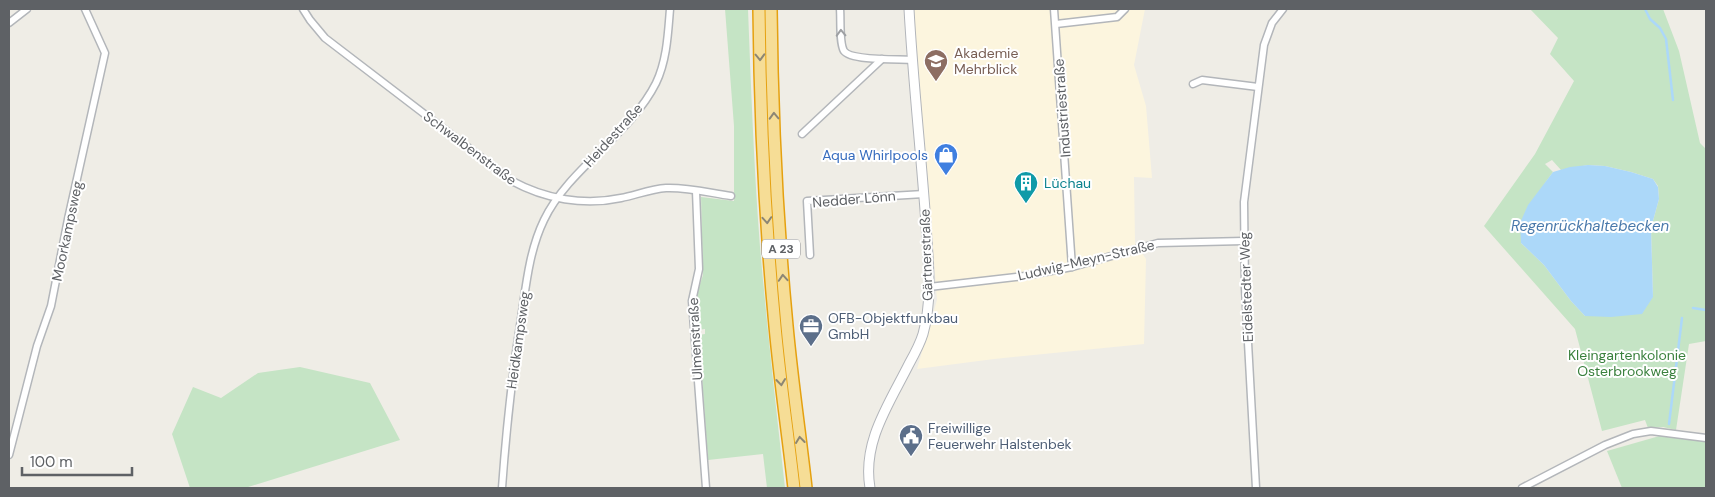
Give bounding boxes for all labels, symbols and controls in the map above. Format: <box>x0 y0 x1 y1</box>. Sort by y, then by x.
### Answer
one-way arrow <box>836 29 847 37</box>
place label: Akademie Mehrblick <box>954 44 1018 78</box>
school or university icon: Akademie Mehrblick <box>923 48 949 82</box>
one-way arrow <box>755 54 765 62</box>
street label: Industriestraße <box>1050 58 1074 158</box>
street label: Heidestraße <box>580 99 646 171</box>
street label: Schwalbenstraße <box>420 107 520 189</box>
one-way arrow <box>768 112 779 120</box>
shop icon: Aqua Whirlpools <box>933 142 959 176</box>
place label: Aqua Whirlpools <box>822 146 928 164</box>
building icon: Lüchau <box>1013 170 1039 204</box>
place label: Lüchau <box>1044 174 1091 192</box>
street label: Moorkampsweg <box>48 179 86 283</box>
street label: Nedder Lönn <box>812 186 896 212</box>
street label: Gärtnerstraße <box>915 209 937 301</box>
one-way arrow <box>762 216 773 224</box>
water label: Regenrückhaltebecken <box>1511 216 1669 236</box>
street label: Eidelstedter Weg <box>1235 231 1257 343</box>
street label: Ludwig-Meyn-Straße <box>1016 235 1156 285</box>
road number: A 23 <box>762 240 800 258</box>
one-way arrow <box>777 274 788 282</box>
street label: Heidkampsweg <box>502 290 534 390</box>
street label: Ulmenstraße <box>684 297 706 381</box>
place label: OFB-Objektfunkbau GmbH <box>828 309 958 343</box>
office icon: OFB-Objektfunkbau GmbH <box>798 313 824 347</box>
park label: Kleingartenkolonie Osterbrookweg <box>1568 346 1686 380</box>
one-way arrow <box>775 378 786 386</box>
place label: Freiwillige Feuerwehr Halstenbek <box>928 419 1072 453</box>
public building icon: Freiwillige Feuerwehr Halstenbek <box>898 423 924 457</box>
one-way arrow <box>795 436 806 444</box>
scale bar <box>22 444 132 476</box>
text: 100 m <box>30 452 73 472</box>

